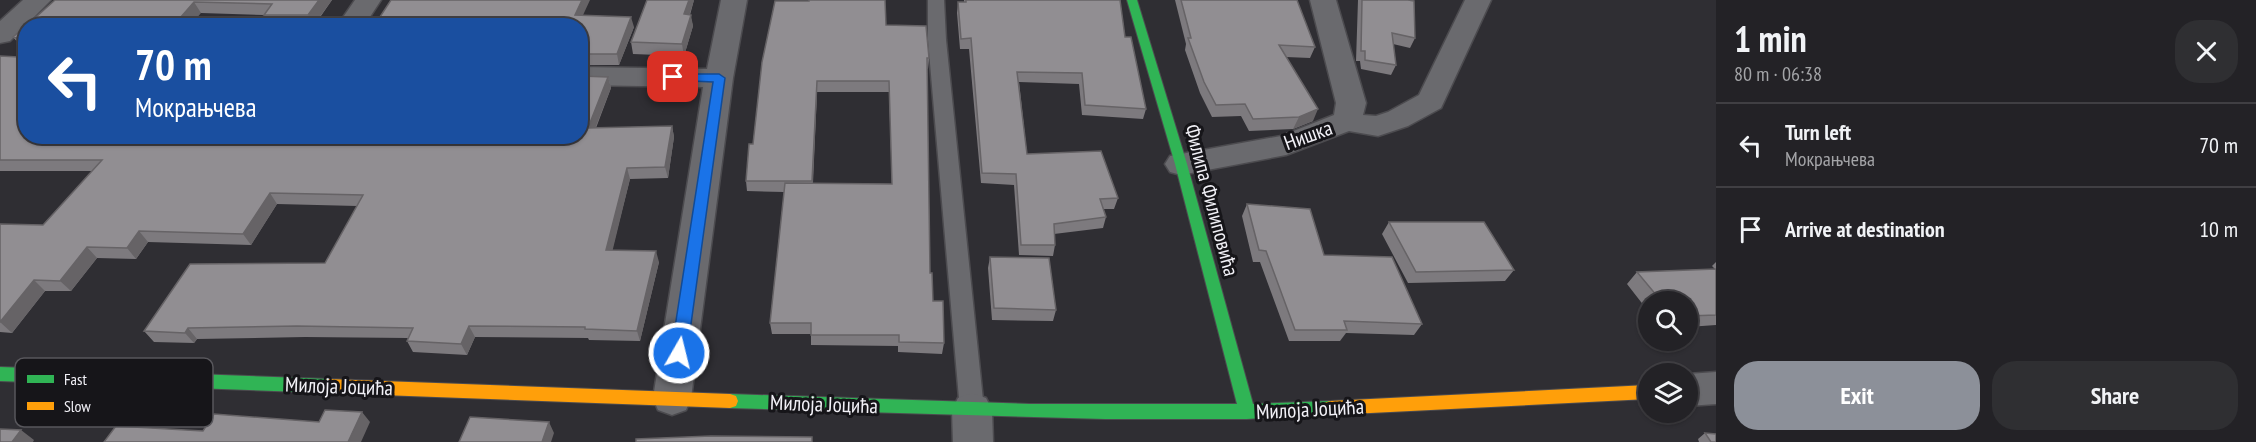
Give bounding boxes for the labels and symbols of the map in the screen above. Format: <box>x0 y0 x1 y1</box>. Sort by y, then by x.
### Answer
pin <box>647 51 698 102</box>
street label: Нишка <box>1280 114 1336 156</box>
street label: Филипа Филиповића <box>1179 121 1245 279</box>
position arrow <box>647 321 711 385</box>
legend <box>15 358 213 427</box>
text: Fast <box>64 369 87 389</box>
street label: Милоја Јоцића <box>285 371 393 401</box>
street label: Милоја Јоцића <box>770 389 878 419</box>
street label: Милоја Јоцића <box>1255 393 1365 425</box>
text: Slow <box>64 396 91 416</box>

